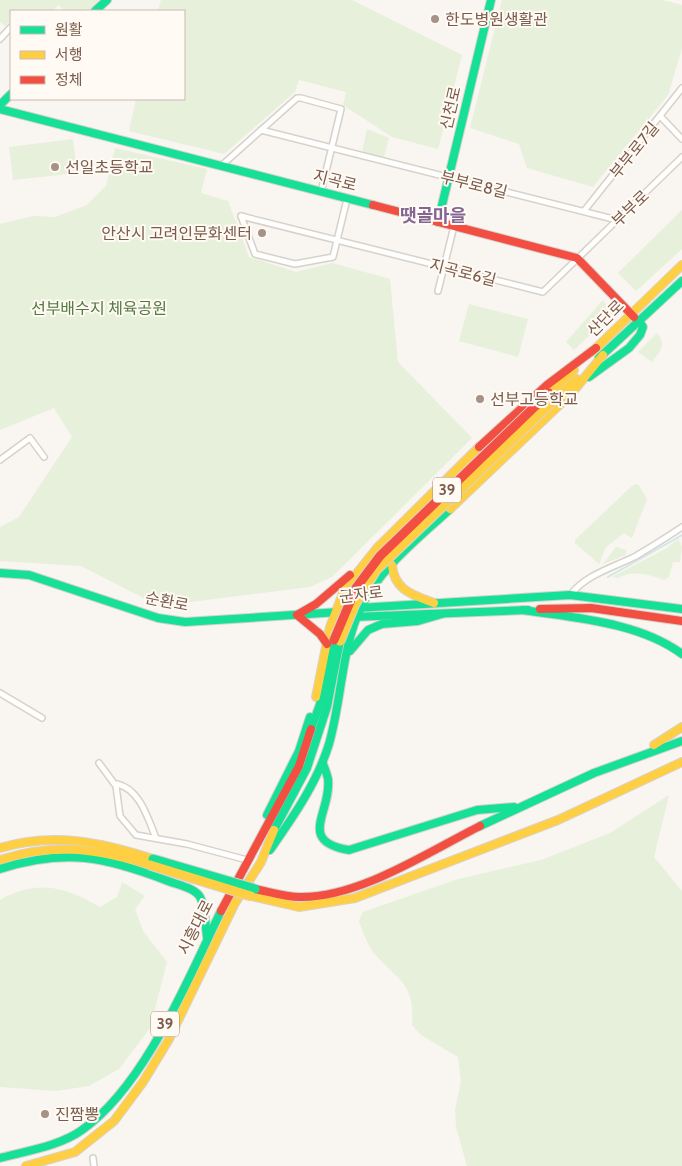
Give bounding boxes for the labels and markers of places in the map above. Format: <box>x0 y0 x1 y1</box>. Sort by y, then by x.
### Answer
place label: 한도병원생활관 <box>445 10 548 29</box>
marker: 한도병원생활관 <box>429 13 441 25</box>
place label: 선일초등학교 <box>65 158 153 177</box>
marker: 선일초등학교 <box>49 161 61 173</box>
place label: 안산시 고려인문화센터 <box>101 224 252 243</box>
marker: 안산시 고려인문화센터 <box>256 227 268 239</box>
place label: 선부고등학교 <box>490 390 578 409</box>
marker: 선부고등학교 <box>474 393 486 405</box>
place label: 진짬뽕 <box>55 1105 99 1124</box>
marker: 진짬뽕 <box>39 1108 51 1120</box>

